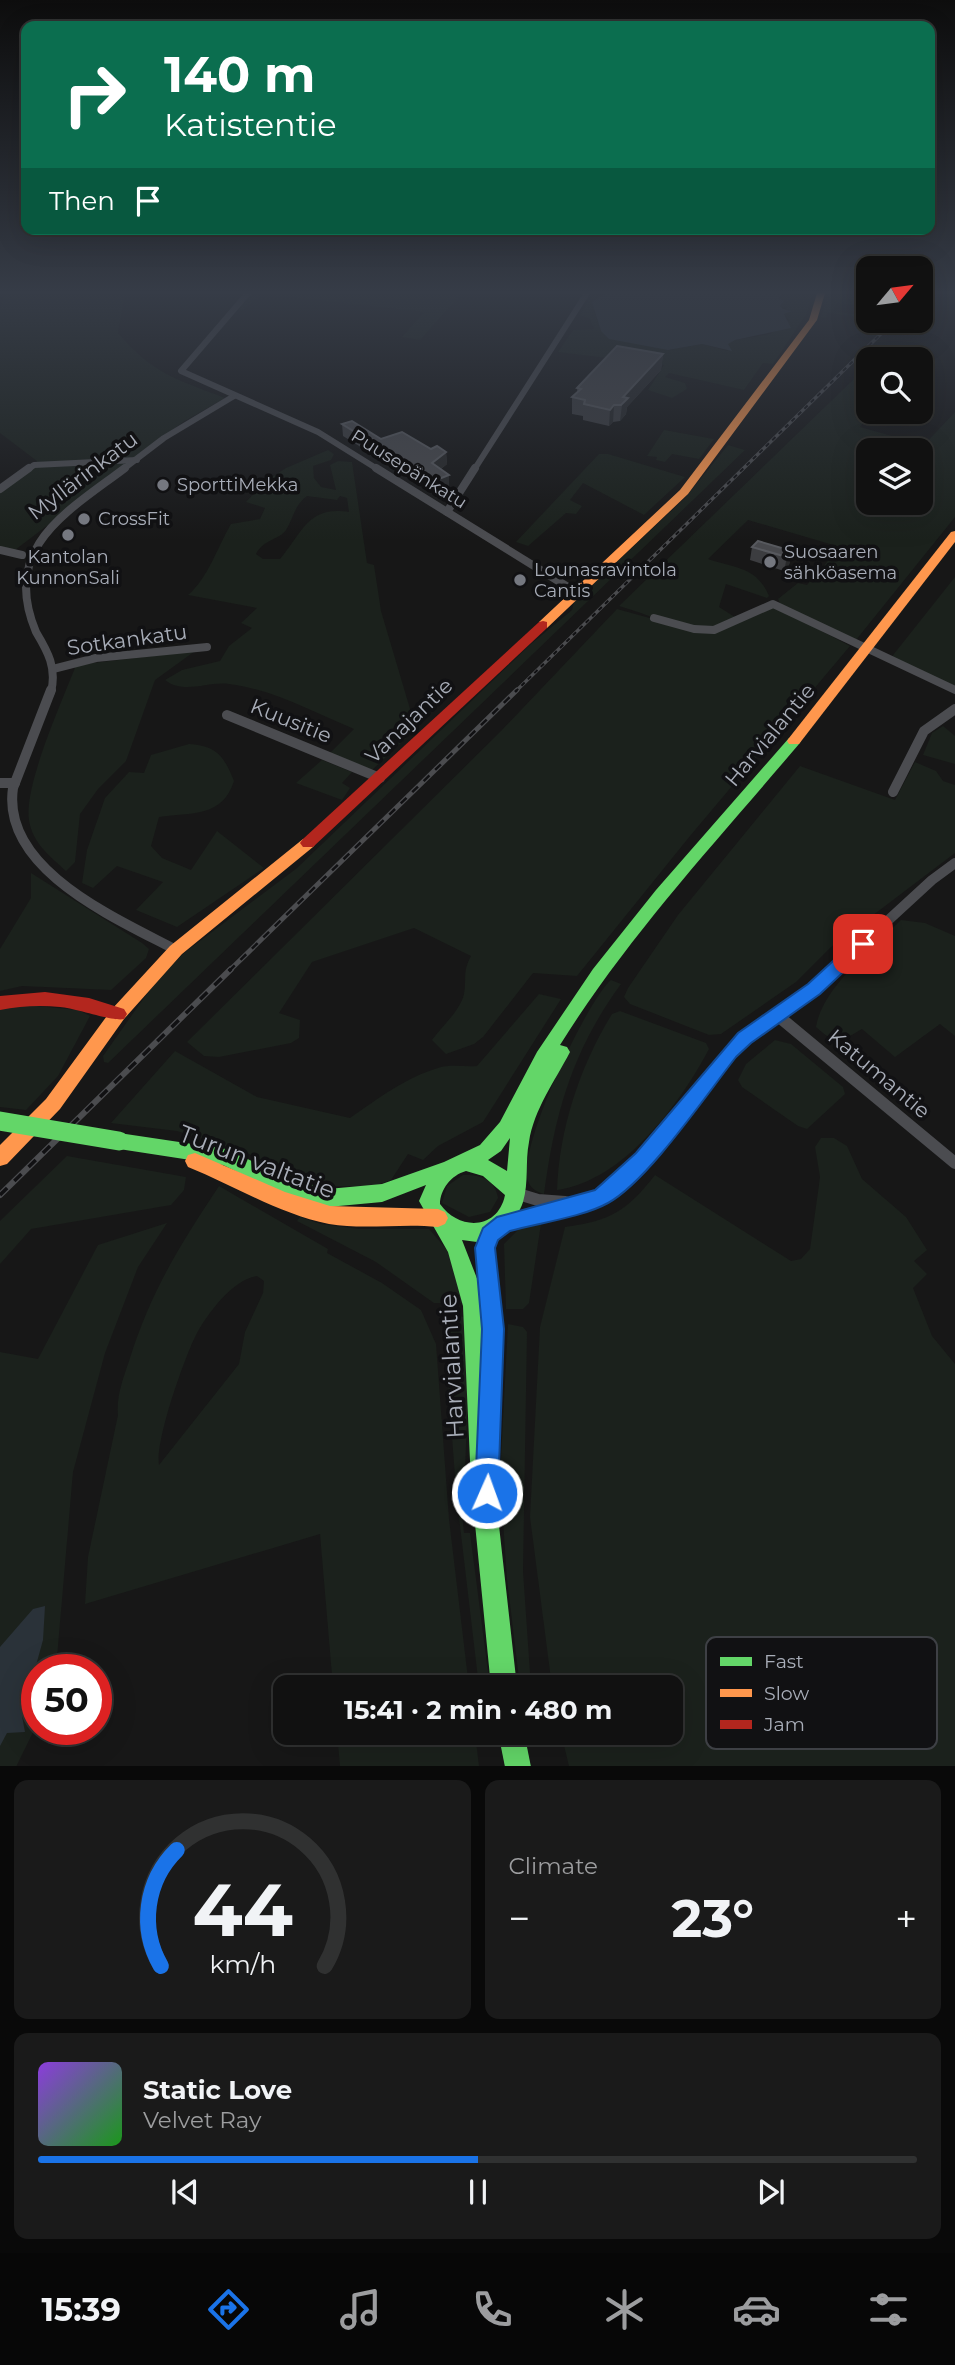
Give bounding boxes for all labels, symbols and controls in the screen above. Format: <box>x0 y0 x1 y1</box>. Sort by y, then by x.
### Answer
text: 140 m <box>164 45 316 104</box>
icon: right <box>49 49 140 140</box>
text: Katistentie <box>164 105 337 144</box>
icon: arrive <box>129 182 167 220</box>
text: Then <box>49 185 115 217</box>
north arrow <box>856 256 933 332</box>
map controls <box>856 256 933 515</box>
button: search <box>856 347 933 424</box>
street label: Puusepänkatu <box>347 425 471 513</box>
street label: Myllärinkatu <box>23 426 142 525</box>
button: layers <box>856 438 933 515</box>
place label: SporttiMekka <box>177 474 298 496</box>
marker: SporttiMekka <box>155 477 171 493</box>
place label: CrossFit <box>98 508 170 530</box>
marker: CrossFit <box>76 511 92 527</box>
marker: Kantolan KunnonSali <box>60 527 76 543</box>
place label: Suosaaren sähköasema <box>784 541 897 584</box>
place label: Kantolan KunnonSali <box>16 546 120 589</box>
marker: Suosaaren sähköasema <box>762 554 778 570</box>
place label: Lounasravintola Cantis <box>534 559 677 602</box>
marker: Lounasravintola Cantis <box>512 572 528 588</box>
street label: Sotkankatu <box>65 619 189 660</box>
street label: Vanajantie <box>360 673 458 768</box>
street label: Harvialantie <box>719 678 820 791</box>
street label: Kuusitie <box>247 693 335 748</box>
pin <box>833 914 893 974</box>
icon: arrive <box>844 925 882 963</box>
street label: Katumantie <box>823 1024 935 1123</box>
street label: Turun valtatie <box>175 1118 339 1205</box>
street label: Harvialantie <box>433 1293 470 1439</box>
position arrow <box>450 1456 524 1530</box>
legend <box>706 1637 937 1749</box>
text: Fast <box>764 1650 804 1673</box>
speed limit sign: 50 <box>21 1654 112 1745</box>
text: Slow <box>764 1682 809 1705</box>
text: 15:41 · 2 min · 480 m <box>344 1694 612 1726</box>
text: Jam <box>763 1713 805 1736</box>
text: Climate <box>509 1852 598 1880</box>
text: 44 <box>192 1866 292 1954</box>
text: 23° <box>672 1887 754 1950</box>
text: − <box>509 1895 530 1942</box>
text: + <box>895 1895 917 1942</box>
text: km/h <box>209 1948 276 1978</box>
text: Static Love <box>143 2074 292 2106</box>
text: Velvet Ray <box>143 2106 261 2134</box>
icon: previous <box>166 2173 204 2211</box>
icon: pause <box>459 2173 497 2211</box>
icon: next <box>752 2173 790 2211</box>
icon: directions <box>204 2285 253 2334</box>
icon: music <box>336 2285 385 2334</box>
icon: phone <box>468 2285 517 2334</box>
icon: climate <box>600 2285 649 2334</box>
icon: car <box>732 2285 781 2334</box>
icon: filters <box>864 2285 913 2334</box>
text: 15:39 <box>42 2290 121 2329</box>

